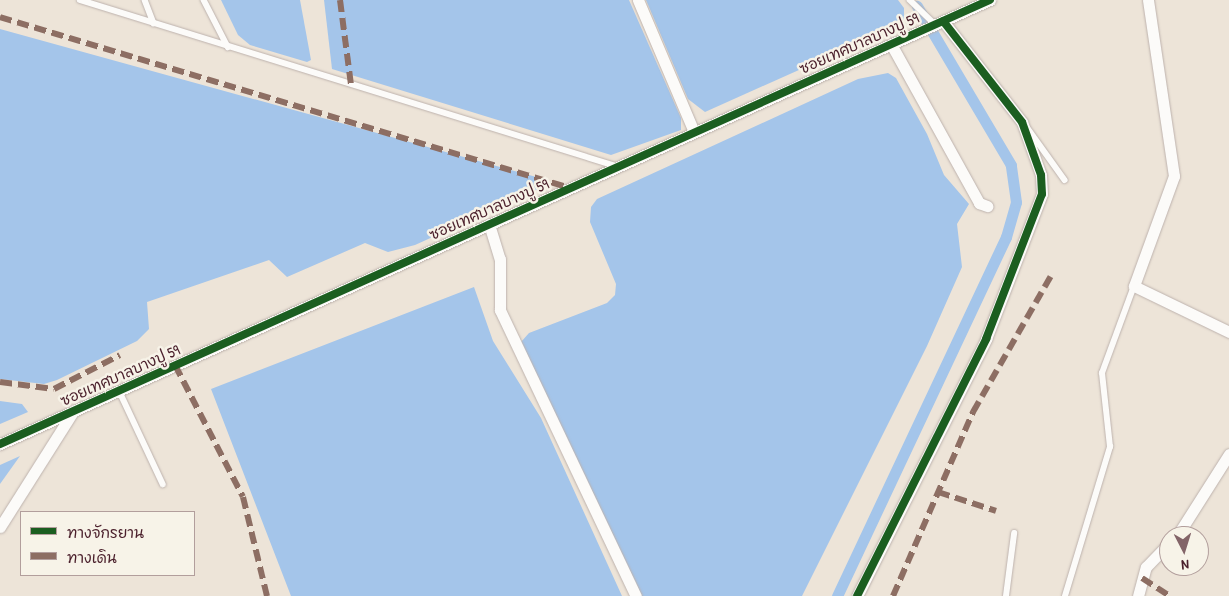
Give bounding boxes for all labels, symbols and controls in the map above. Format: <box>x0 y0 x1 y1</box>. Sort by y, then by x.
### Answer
street label: ซอยเทศบาลบางปู 59 <box>796 9 922 77</box>
street label: ซอยเทศบาลบางปู 59 <box>426 175 552 243</box>
street label: ซอยเทศบาลบางปู 59 <box>57 341 183 409</box>
legend <box>20 511 195 576</box>
text: ทางจักรยาน <box>67 522 144 543</box>
north arrow <box>1159 526 1209 576</box>
text: ทางเดิน <box>67 547 117 568</box>
text: N <box>1181 556 1190 575</box>

